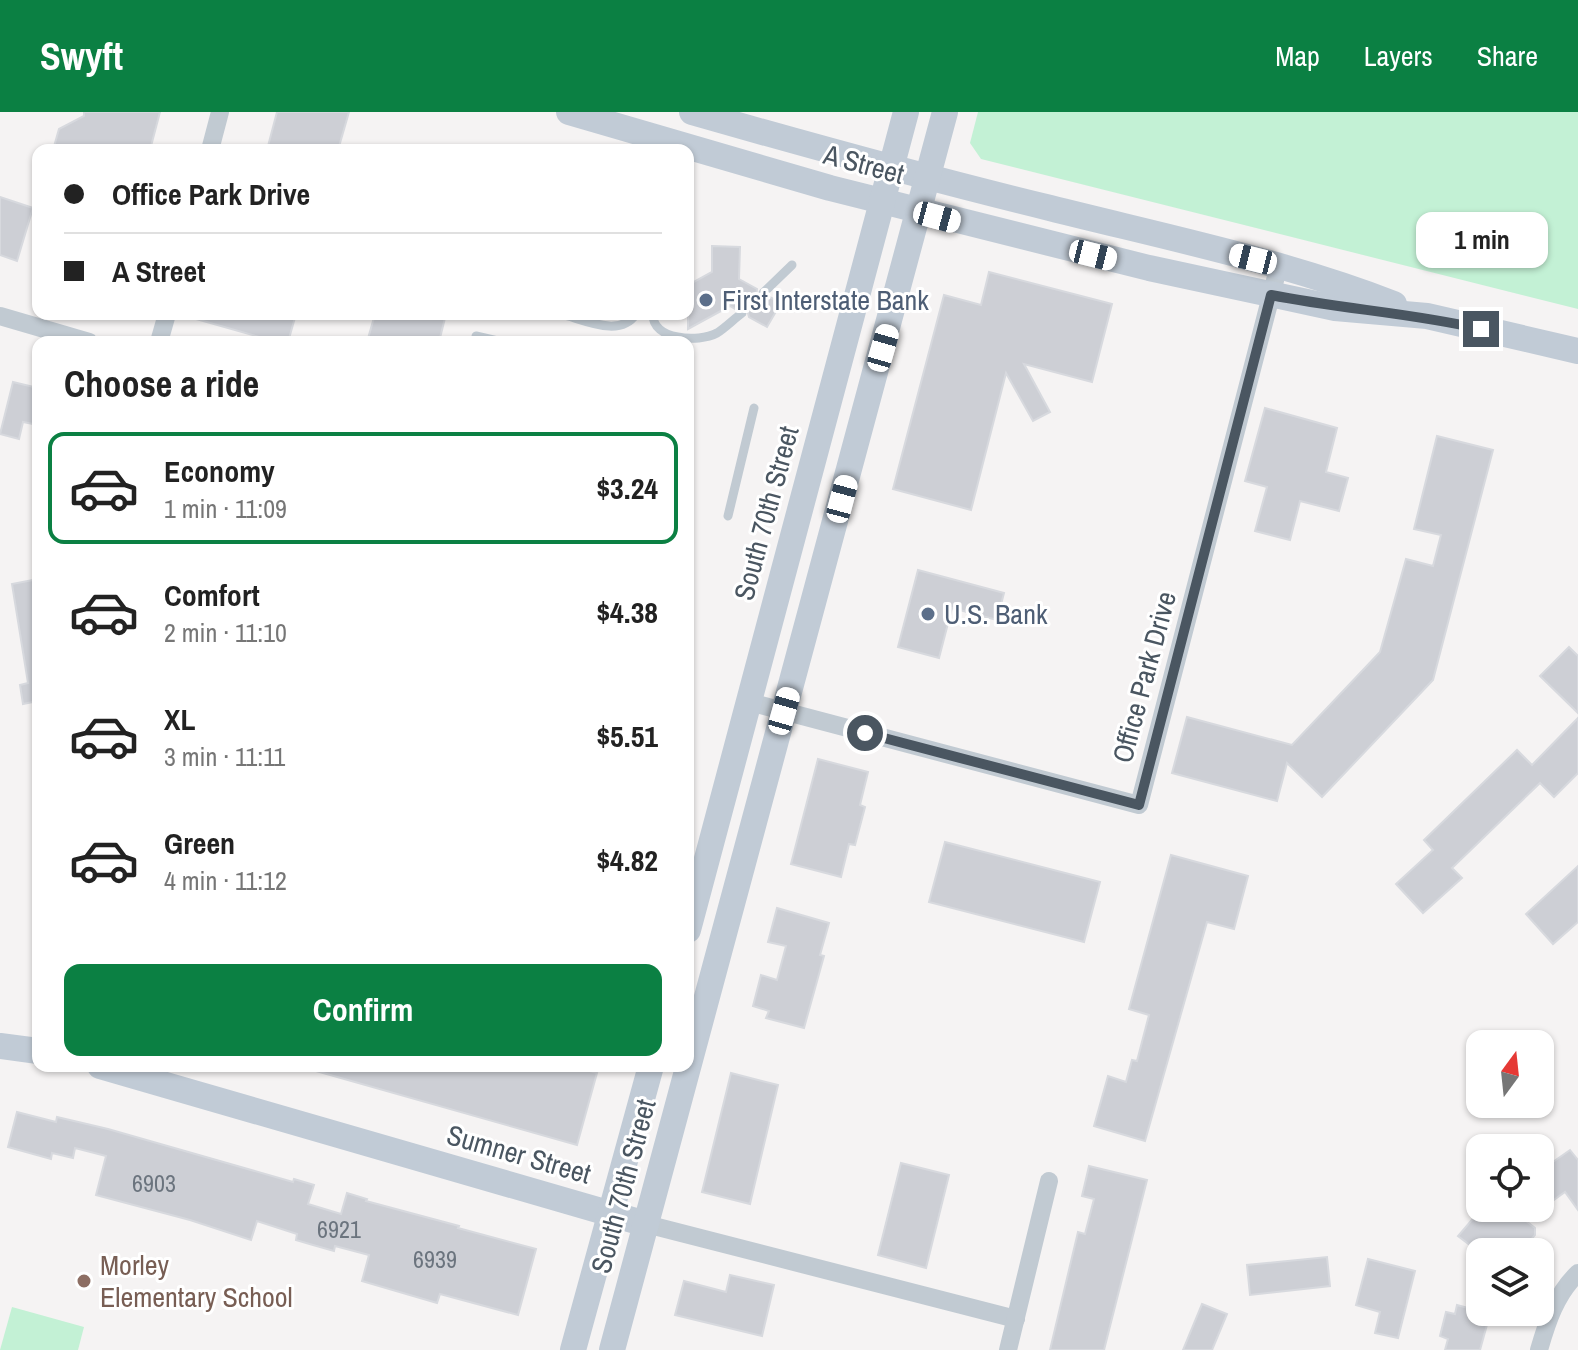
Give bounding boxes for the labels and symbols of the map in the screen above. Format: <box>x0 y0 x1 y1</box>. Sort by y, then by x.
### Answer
street label: A Street <box>819 135 908 193</box>
car <box>911 199 963 235</box>
callout: 1 min <box>1415 213 1547 269</box>
car <box>1067 238 1119 272</box>
car <box>1227 242 1279 276</box>
place label: First Interstate Bank <box>722 281 929 319</box>
marker: First Interstate Bank <box>697 291 715 309</box>
route end <box>1463 311 1499 347</box>
car <box>865 322 901 374</box>
street label: South 70th Street <box>725 422 807 604</box>
car <box>824 473 860 525</box>
street label: Office Park Drive <box>1103 587 1185 767</box>
place label: U.S. Bank <box>944 595 1048 633</box>
marker: U.S. Bank <box>919 605 937 623</box>
car <box>766 685 802 737</box>
route start <box>847 715 883 751</box>
north arrow <box>1466 1030 1554 1118</box>
street label: South 70th Street <box>582 1095 664 1277</box>
street label: Sumner Street <box>443 1115 595 1193</box>
house number: 6903 <box>132 1167 176 1199</box>
house number: 6921 <box>317 1213 361 1245</box>
house number: 6939 <box>413 1243 457 1275</box>
place label: Morley Elementary School <box>100 1246 293 1316</box>
marker: Morley Elementary School <box>75 1272 93 1290</box>

